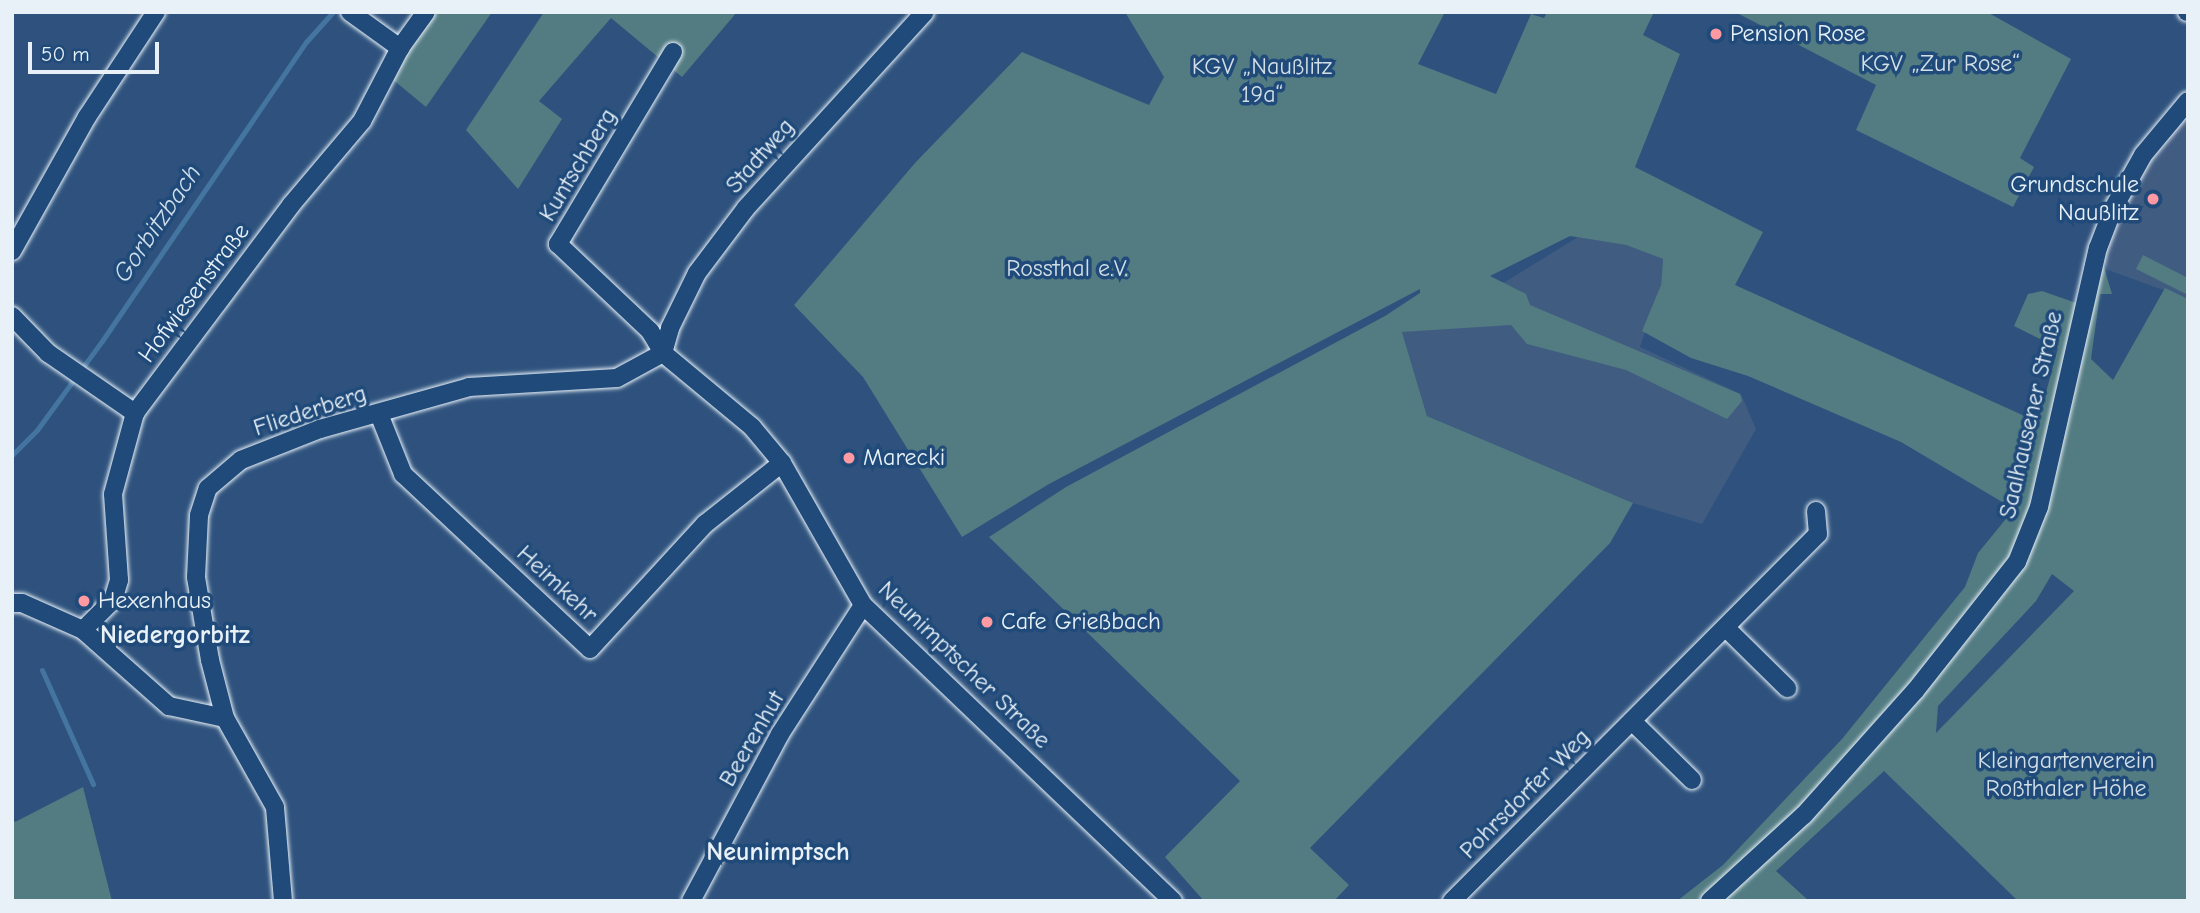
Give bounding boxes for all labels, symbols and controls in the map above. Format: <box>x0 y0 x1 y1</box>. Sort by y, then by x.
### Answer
place label: Pension Rose <box>1730 20 1866 48</box>
marker: Pension Rose <box>1708 26 1724 42</box>
scale bar <box>32 28 163 72</box>
text: 50 m <box>41 42 90 66</box>
park label: KGV „Zur Rose“ <box>1860 50 2020 78</box>
park label: KGV „Naußlitz 19a“ <box>1192 53 1332 109</box>
street label: Kuntschberg <box>533 103 623 227</box>
street label: Stadtweg <box>720 113 800 199</box>
water label: Gorbitzbach <box>107 159 209 289</box>
place label: Grundschule Naußlitz <box>2010 171 2139 227</box>
marker: Grundschule Naußlitz <box>2145 191 2161 207</box>
street label: Hofwiesenstraße <box>132 218 256 368</box>
park label: Rossthal e.V. <box>1006 255 1128 283</box>
street label: Saalhausener Straße <box>1993 309 2069 521</box>
street label: Fliederberg <box>250 379 370 443</box>
place label: Marecki <box>863 444 945 472</box>
marker: Marecki <box>841 450 857 466</box>
street label: Heimkehr <box>511 539 603 629</box>
street label: Neunimptscher Straße <box>872 575 1056 755</box>
place label: Hexenhaus <box>98 587 211 615</box>
marker: Hexenhaus <box>76 593 92 609</box>
place label: Cafe Grießbach <box>1001 608 1161 636</box>
marker: Cafe Grießbach <box>979 614 995 630</box>
district label: Niedergorbitz <box>100 620 250 652</box>
street label: Beerenhut <box>713 686 791 792</box>
street label: Pohrsdorfer Weg <box>1454 723 1596 865</box>
park label: Kleingartenverein Roßthaler Höhe <box>1978 747 2154 803</box>
district label: Neunimptsch <box>706 837 850 869</box>

